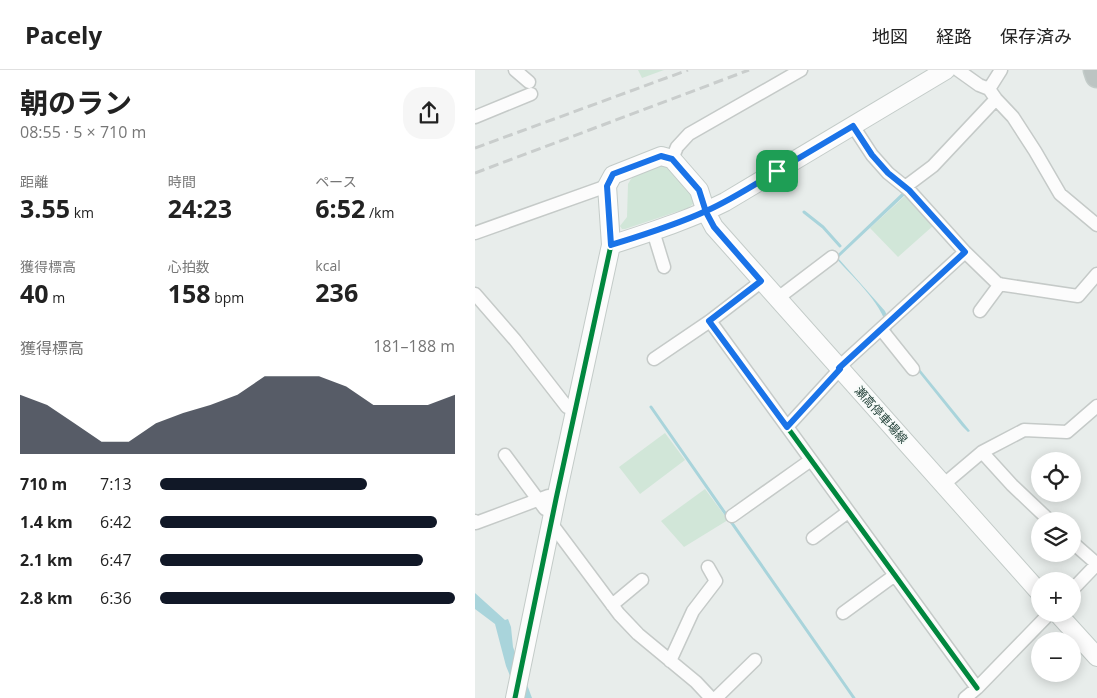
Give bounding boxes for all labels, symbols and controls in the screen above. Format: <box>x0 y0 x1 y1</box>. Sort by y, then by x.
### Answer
text: Pacely <box>25 18 102 51</box>
text: 地図 <box>872 24 908 48</box>
text: 経路 <box>936 24 972 48</box>
text: 保存済み <box>1000 24 1072 48</box>
text: 朝のラン <box>20 83 132 121</box>
button: share <box>403 87 455 139</box>
text: 08:55 · 5 × 710 m <box>20 121 146 143</box>
pin <box>756 150 798 192</box>
icon: arrive <box>763 157 791 185</box>
text: 距離 <box>20 172 48 191</box>
text: 時間 <box>168 172 196 191</box>
text: ペース <box>315 172 357 191</box>
text: 3.55 <box>20 191 70 225</box>
text: 24:23 <box>168 191 232 225</box>
text: 6:52 <box>315 191 365 225</box>
text: km <box>70 203 94 222</box>
text: /km <box>365 203 394 222</box>
text: kcal <box>315 256 341 275</box>
text: 獲得標高 <box>20 257 76 276</box>
text: 心拍数 <box>168 257 210 276</box>
text: 236 <box>315 275 358 309</box>
text: 40 <box>20 276 49 310</box>
text: 158 <box>168 276 211 310</box>
text: m <box>49 288 65 307</box>
text: bpm <box>211 288 244 307</box>
text: 181–188 m <box>373 335 455 357</box>
text: 獲得標高 <box>20 337 84 359</box>
street label: 瀬高停車場線 <box>851 382 912 447</box>
map controls <box>1031 452 1081 682</box>
button: locate <box>1031 452 1081 502</box>
text: 710 m <box>20 473 67 495</box>
text: 7:13 <box>100 473 132 495</box>
text: 1.4 km <box>20 511 73 533</box>
text: 6:42 <box>100 511 132 533</box>
button: layers <box>1031 512 1081 562</box>
text: 2.1 km <box>20 549 73 571</box>
text: 6:47 <box>100 549 132 571</box>
button: + <box>1031 572 1081 622</box>
text: 2.8 km <box>20 587 73 609</box>
text: 6:36 <box>100 587 132 609</box>
button: − <box>1031 632 1081 682</box>

